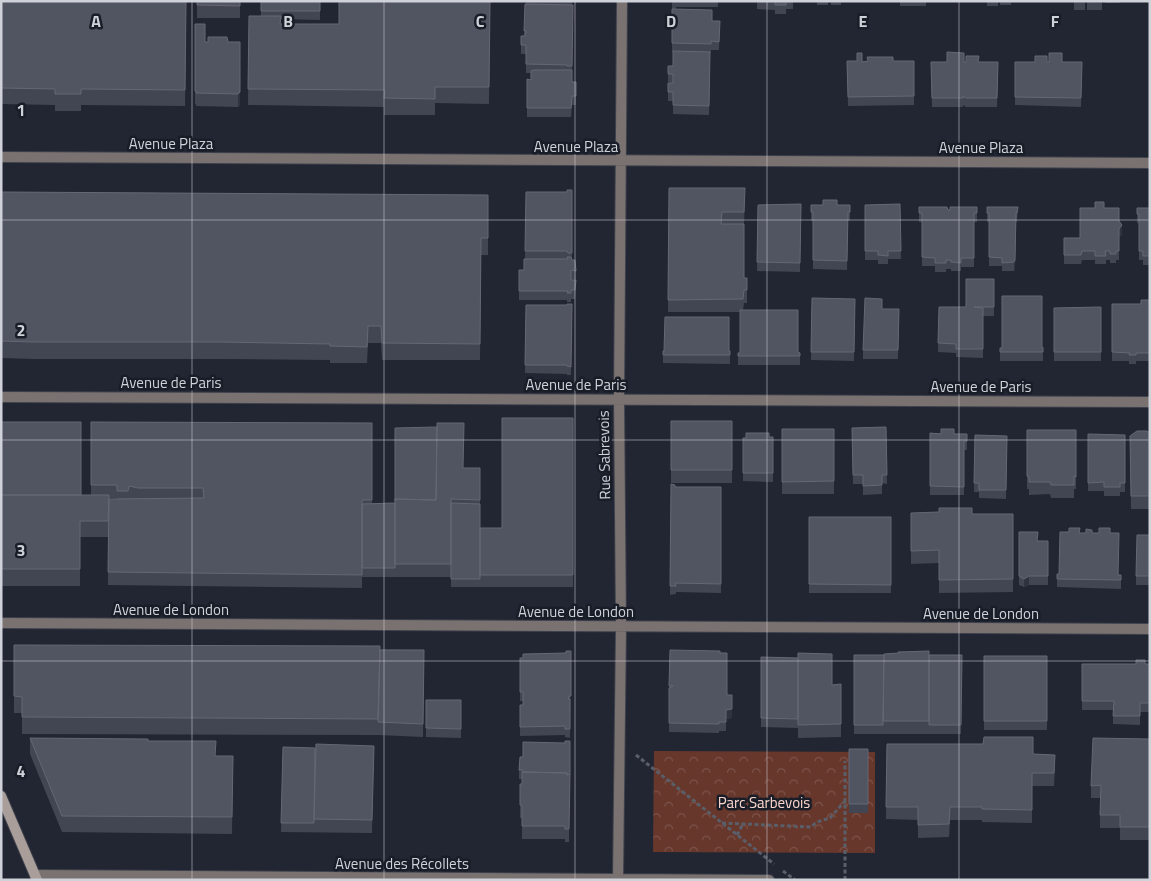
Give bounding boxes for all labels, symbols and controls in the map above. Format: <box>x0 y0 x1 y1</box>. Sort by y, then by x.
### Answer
text: A <box>91 9 101 33</box>
text: B <box>283 9 293 33</box>
text: C <box>476 9 485 33</box>
text: D <box>666 9 676 33</box>
text: E <box>859 9 868 33</box>
text: F <box>1051 9 1060 33</box>
text: 1 <box>17 98 25 122</box>
street label: Avenue Plaza <box>129 132 214 155</box>
street label: Avenue Plaza <box>534 135 619 158</box>
street label: Avenue Plaza <box>939 136 1024 159</box>
text: 2 <box>17 318 25 342</box>
street label: Avenue de Paris <box>121 371 221 394</box>
street label: Avenue de Paris <box>526 373 626 396</box>
street label: Avenue de Paris <box>931 375 1031 398</box>
street label: Rue Sabrevois <box>592 410 616 500</box>
text: 3 <box>17 538 25 562</box>
street label: Avenue de London <box>113 598 229 621</box>
street label: Avenue de London <box>518 600 634 623</box>
street label: Avenue de London <box>923 602 1039 625</box>
text: 4 <box>17 759 26 783</box>
park label: Parc Sarbevois <box>718 791 810 814</box>
street label: Avenue des Récollets <box>335 852 469 875</box>

